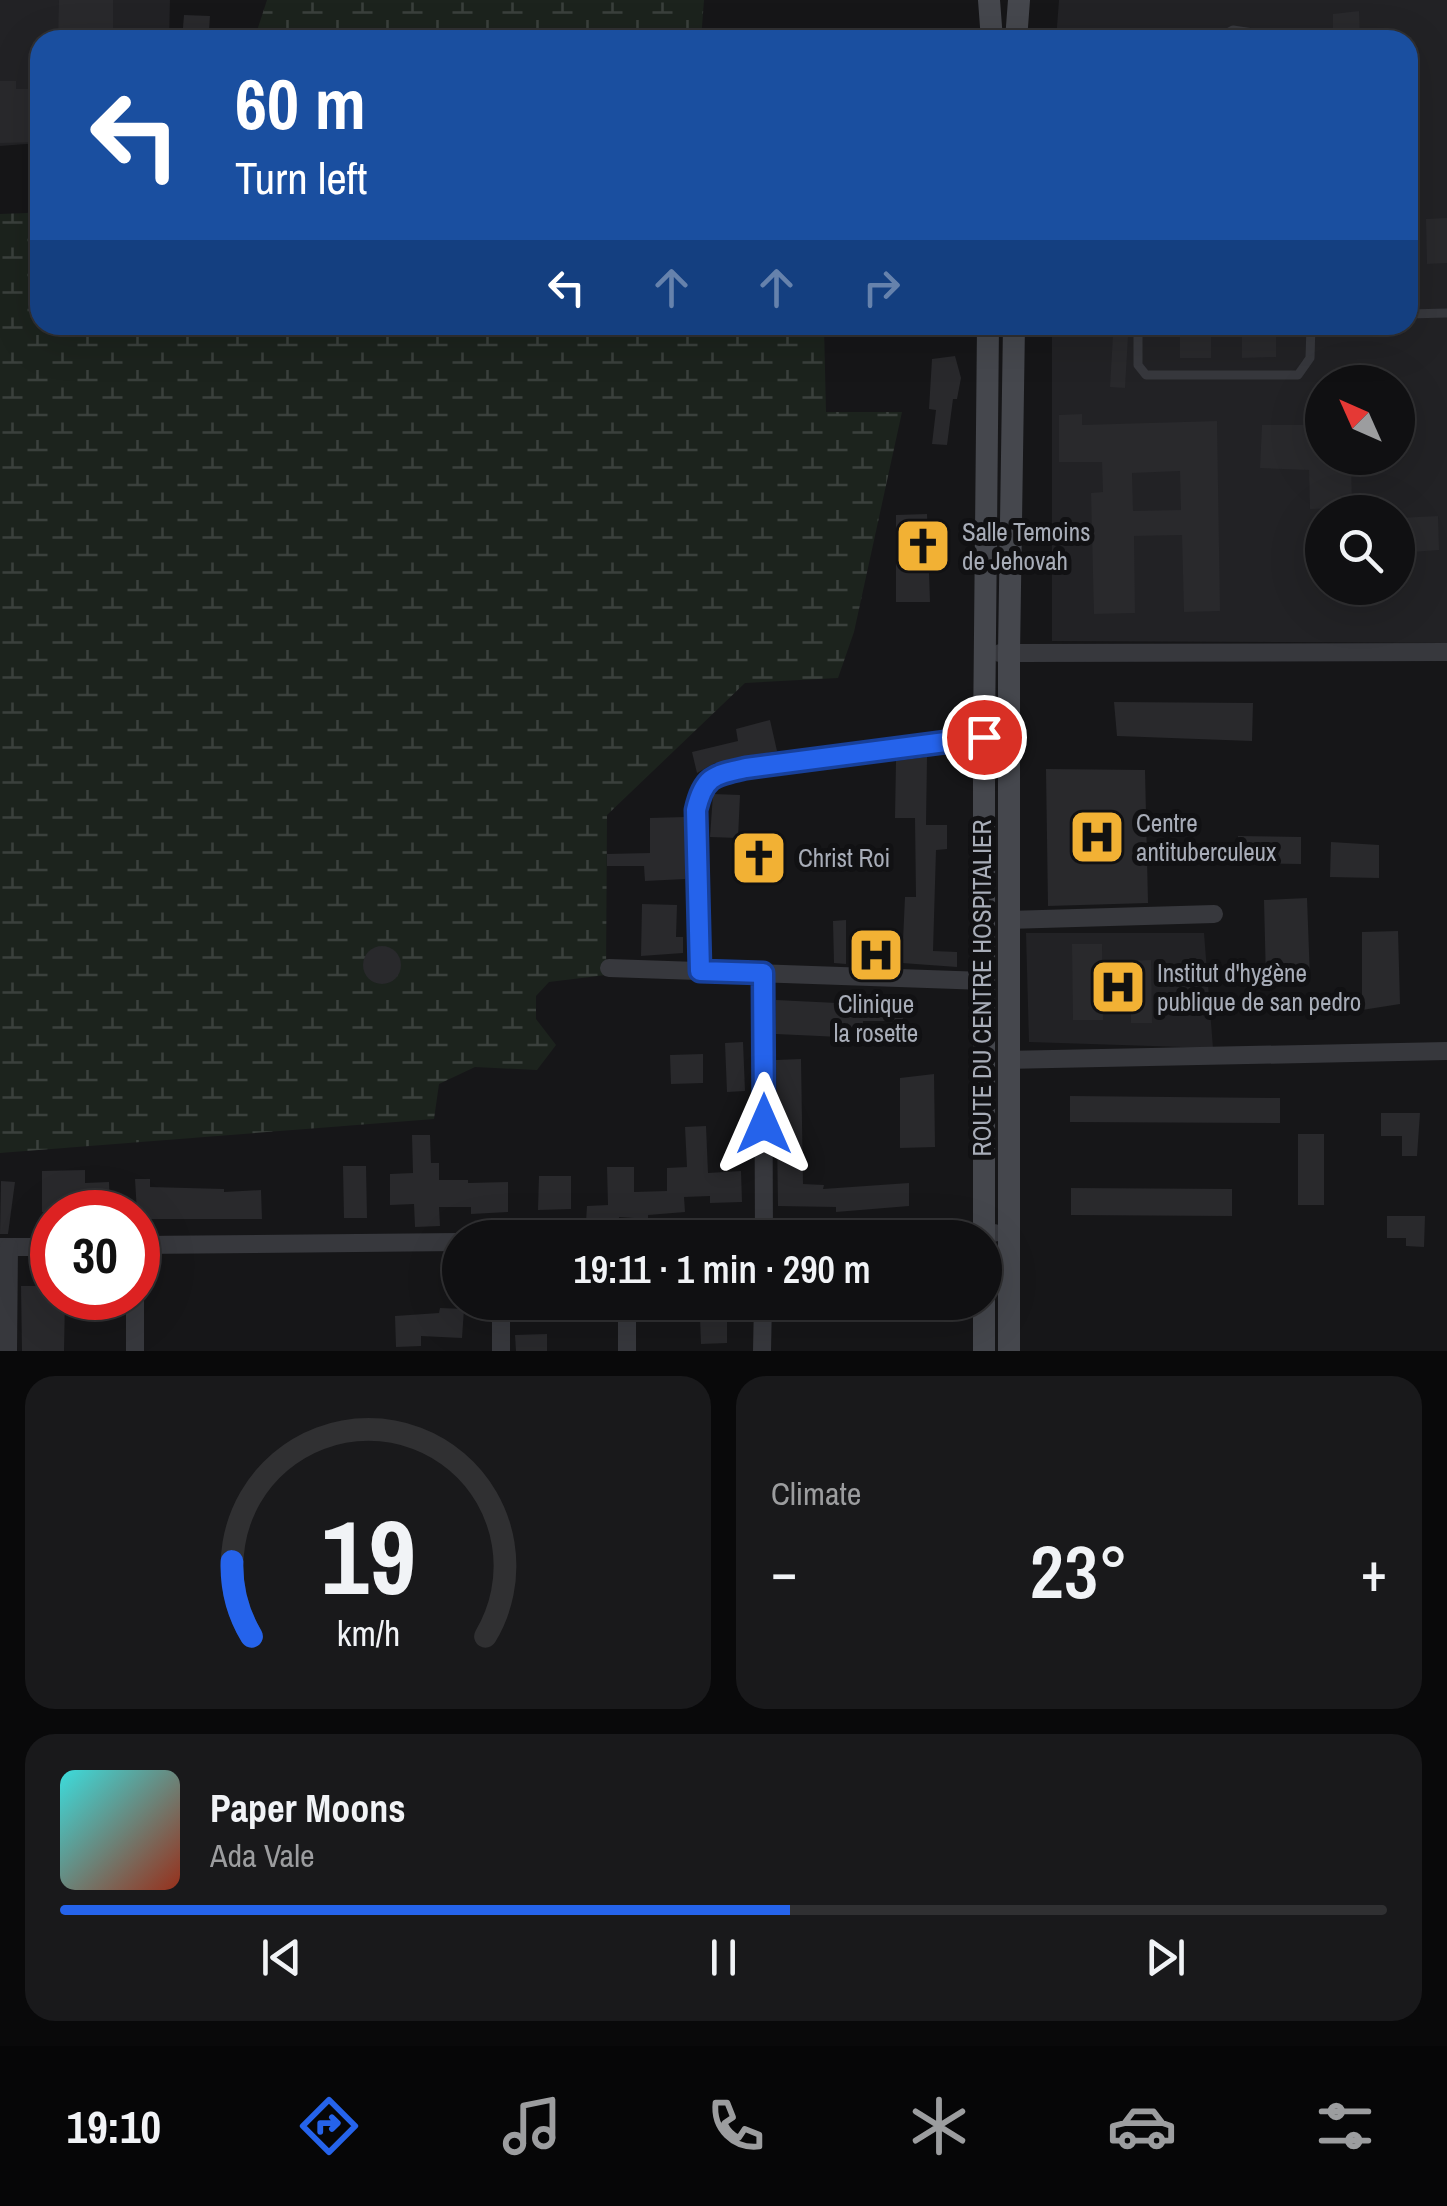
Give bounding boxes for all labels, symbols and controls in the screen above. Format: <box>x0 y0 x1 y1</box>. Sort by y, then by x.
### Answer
text: 60 m <box>235 57 366 151</box>
icon: left <box>70 70 200 200</box>
text: Turn left <box>235 147 367 208</box>
icon: left <box>539 260 594 315</box>
icon: ahead <box>644 260 699 315</box>
icon: ahead <box>749 260 804 315</box>
icon: right <box>854 260 909 315</box>
north arrow <box>1305 365 1415 475</box>
map controls <box>1305 365 1415 605</box>
button: search <box>1305 495 1415 605</box>
place label: Salle Temoins de Jehovah <box>962 515 1090 578</box>
church icon: Salle Temoins de Jehovah <box>893 516 953 576</box>
pin <box>942 695 1027 780</box>
icon: arrive <box>957 710 1012 765</box>
place label: Centre antituberculeux <box>1136 806 1277 869</box>
hospital icon: Centre antituberculeux <box>1067 807 1127 867</box>
street label: ROUTE DU CENTRE HOSPITALIER <box>965 819 999 1156</box>
church icon: Christ Roi <box>729 828 789 888</box>
place label: Christ Roi <box>798 841 890 875</box>
hospital icon: Clinique la rosette <box>846 925 906 985</box>
place label: Institut d'hygène publique de san pedro <box>1157 956 1361 1019</box>
hospital icon: Institut d'hygène publique de san pedro <box>1088 957 1148 1017</box>
place label: Clinique la rosette <box>834 987 918 1050</box>
position arrow <box>712 1072 816 1176</box>
speed limit sign: 30 <box>30 1190 160 1320</box>
text: 19:11 · 1 min · 290 m <box>573 1244 871 1295</box>
text: Climate <box>771 1472 861 1515</box>
text: 19 <box>321 1486 415 1626</box>
text: 23° <box>1030 1520 1128 1621</box>
text: − <box>771 1534 797 1608</box>
text: + <box>1361 1534 1387 1608</box>
text: km/h <box>336 1609 400 1657</box>
text: Paper Moons <box>210 1783 406 1834</box>
text: Ada Vale <box>210 1834 315 1877</box>
icon: previous <box>254 1930 309 1985</box>
icon: pause <box>696 1930 751 1985</box>
icon: next <box>1138 1930 1193 1985</box>
icon: directions <box>294 2091 364 2161</box>
icon: music <box>497 2091 567 2161</box>
icon: phone <box>701 2091 771 2161</box>
icon: climate <box>904 2091 974 2161</box>
icon: car <box>1107 2091 1177 2161</box>
icon: filters <box>1310 2091 1380 2161</box>
text: 19:10 <box>67 2096 161 2157</box>

